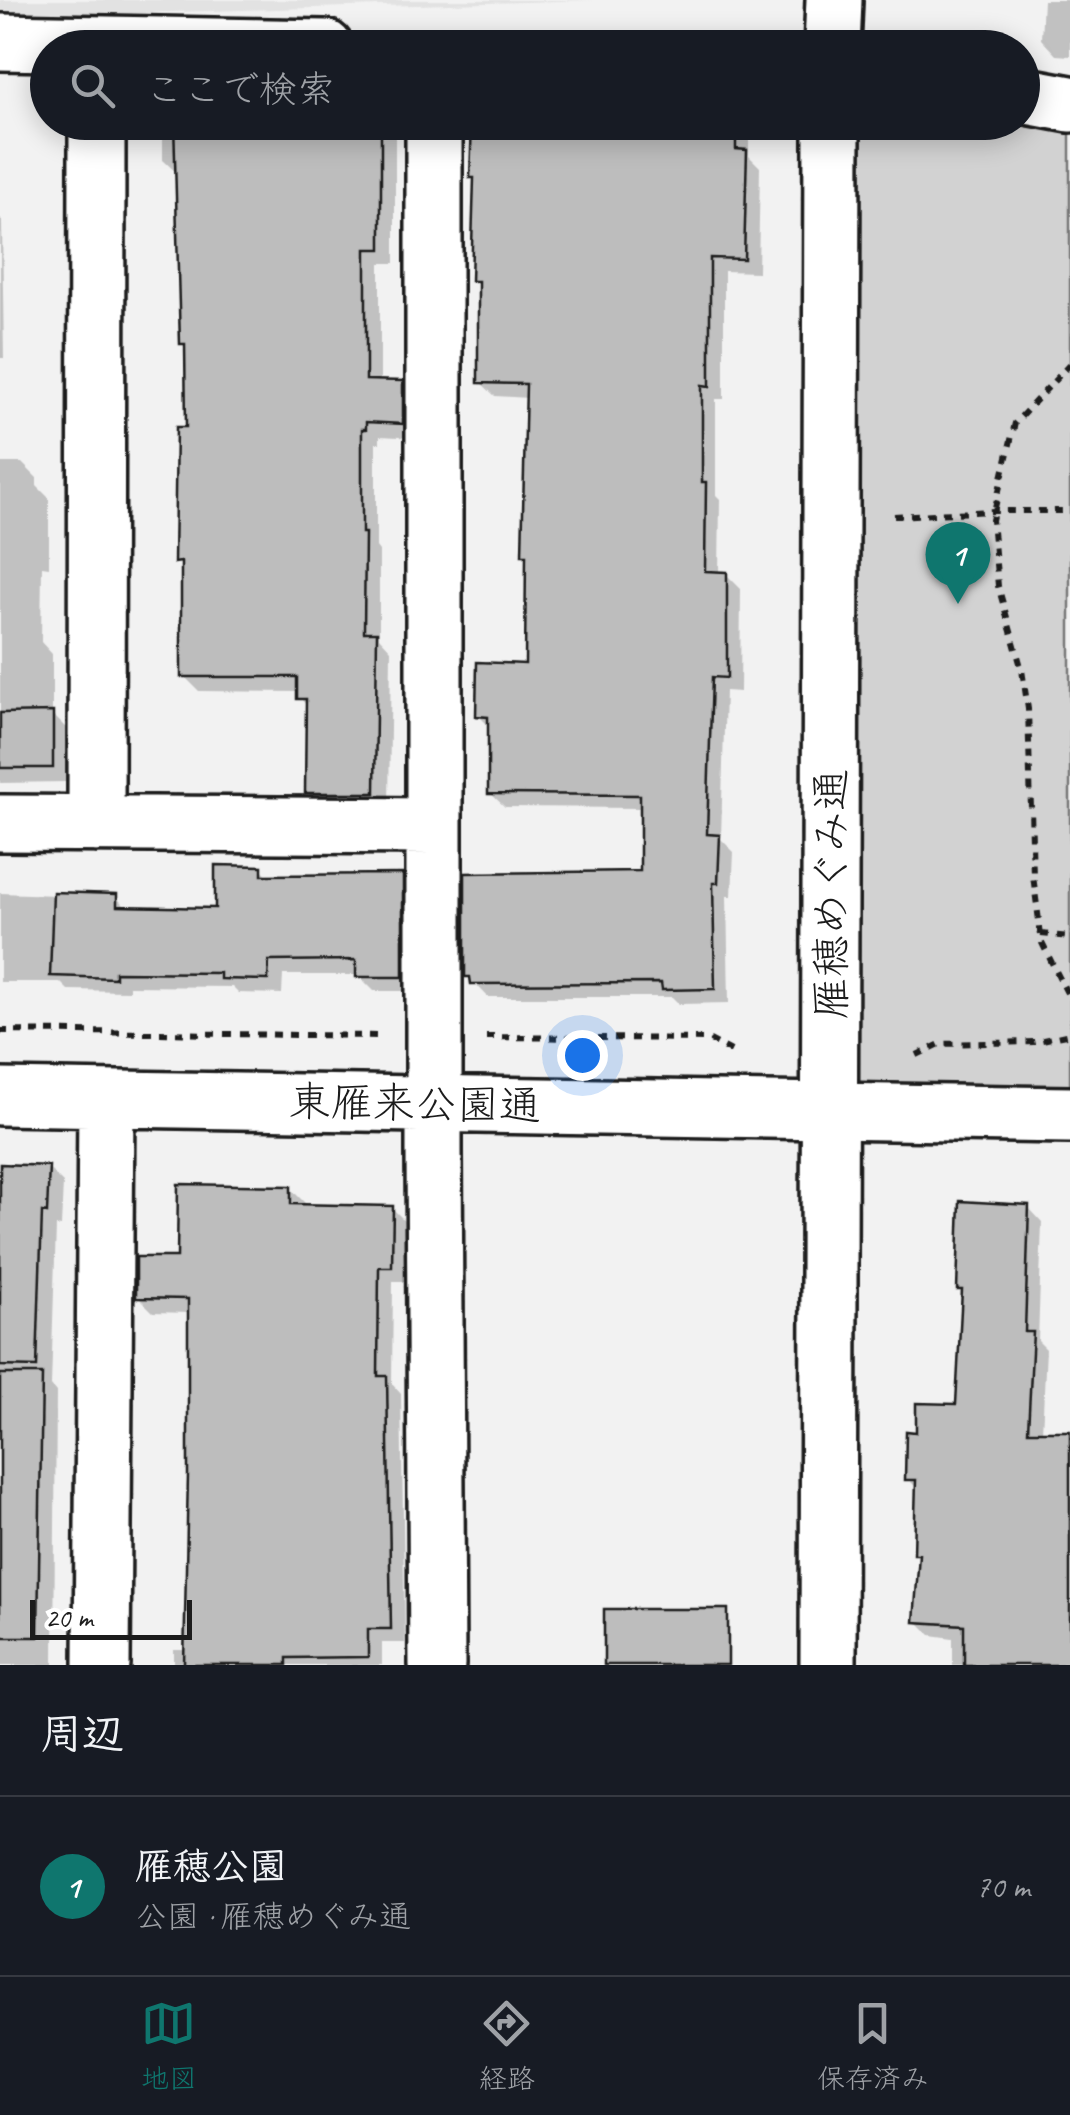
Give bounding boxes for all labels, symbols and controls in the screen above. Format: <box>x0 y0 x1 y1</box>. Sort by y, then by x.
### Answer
search box <box>30 30 1040 140</box>
icon: search <box>65 58 120 113</box>
text: ここで検索 <box>145 66 335 113</box>
pin: 1 <box>926 522 990 604</box>
street label: 雁穂めぐみ通 <box>805 769 858 1019</box>
your location <box>557 1030 608 1081</box>
street label: 東雁来公園通 <box>289 1075 541 1133</box>
scale bar <box>30 1595 192 1640</box>
text: 20 m <box>45 1600 93 1635</box>
text: 周辺 <box>40 1708 124 1761</box>
text: 雁穂公園 <box>135 1843 287 1890</box>
text: 1 <box>65 1866 80 1907</box>
text: 70 m <box>976 1866 1030 1907</box>
text: 公園 · 雁穂めぐみ通 <box>135 1896 411 1937</box>
tab: 地図 <box>141 1996 197 2096</box>
tab: 経路 <box>479 1996 535 2096</box>
tab: 保存済み <box>817 1996 929 2096</box>

